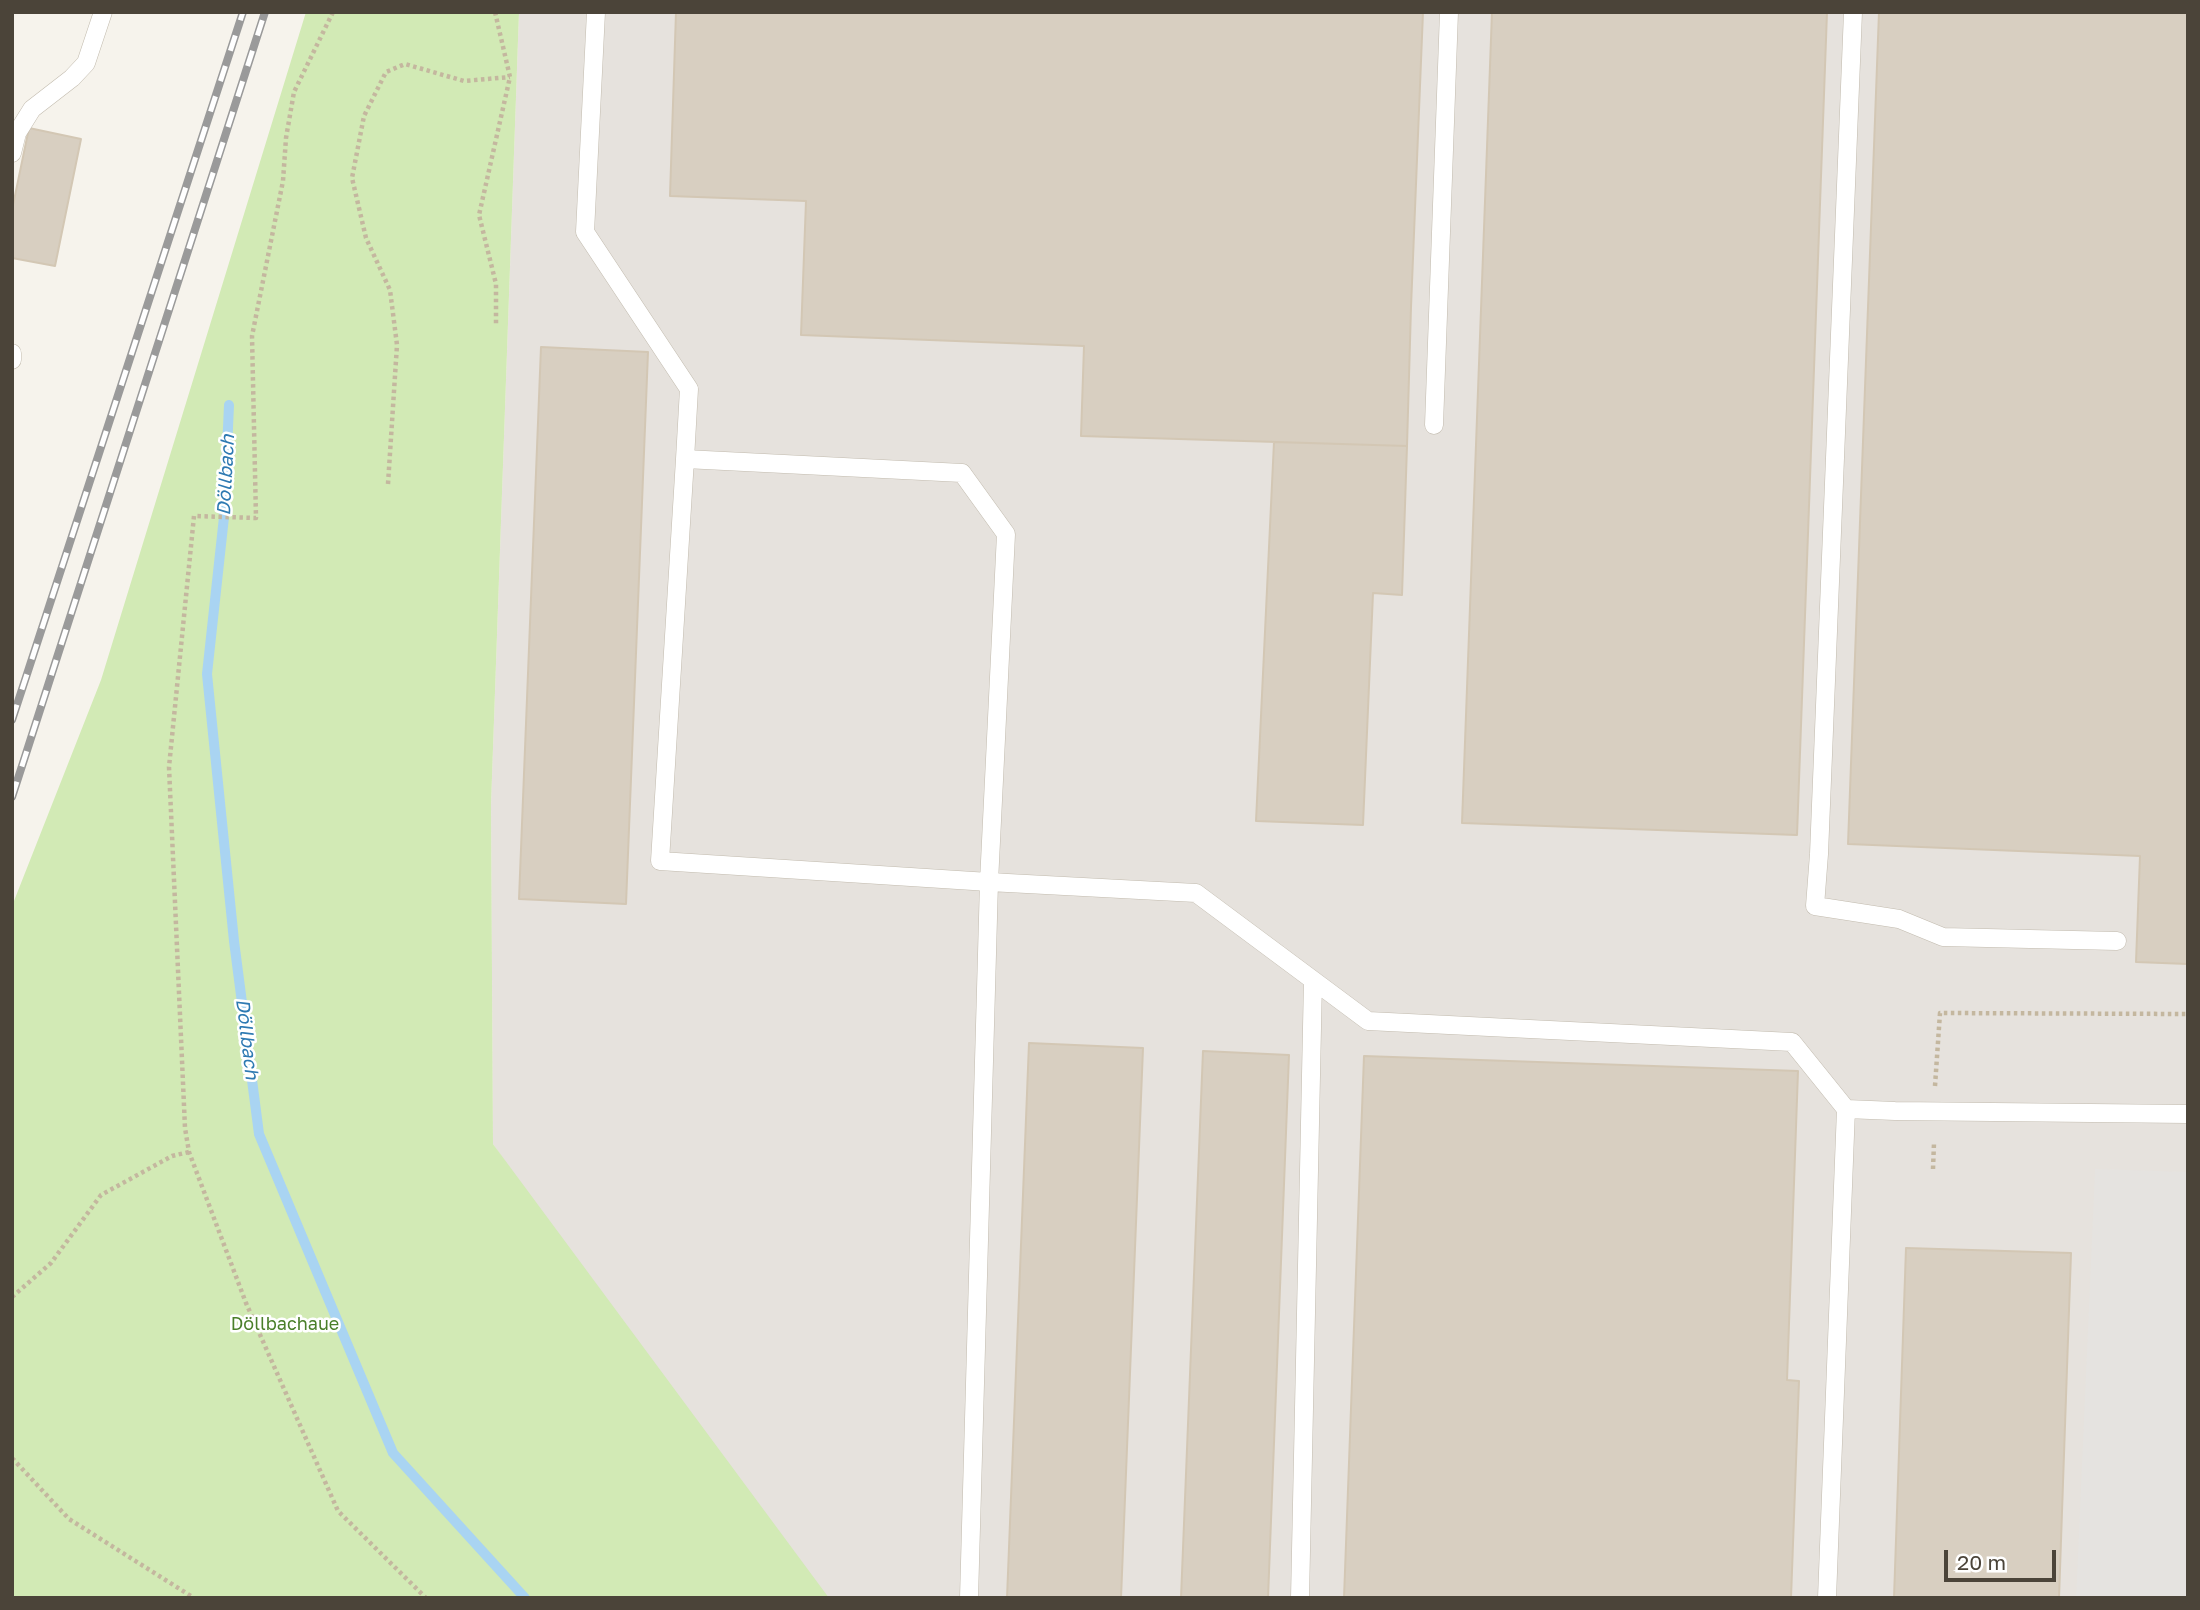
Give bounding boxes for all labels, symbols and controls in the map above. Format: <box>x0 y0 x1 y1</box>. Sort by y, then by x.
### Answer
water label: Döllbach <box>212 434 240 516</box>
water label: Döllbach <box>231 997 263 1081</box>
park label: Döllbachaue <box>231 1313 339 1335</box>
scale bar <box>1948 1536 2060 1580</box>
text: 20 m <box>1957 1549 2006 1575</box>

